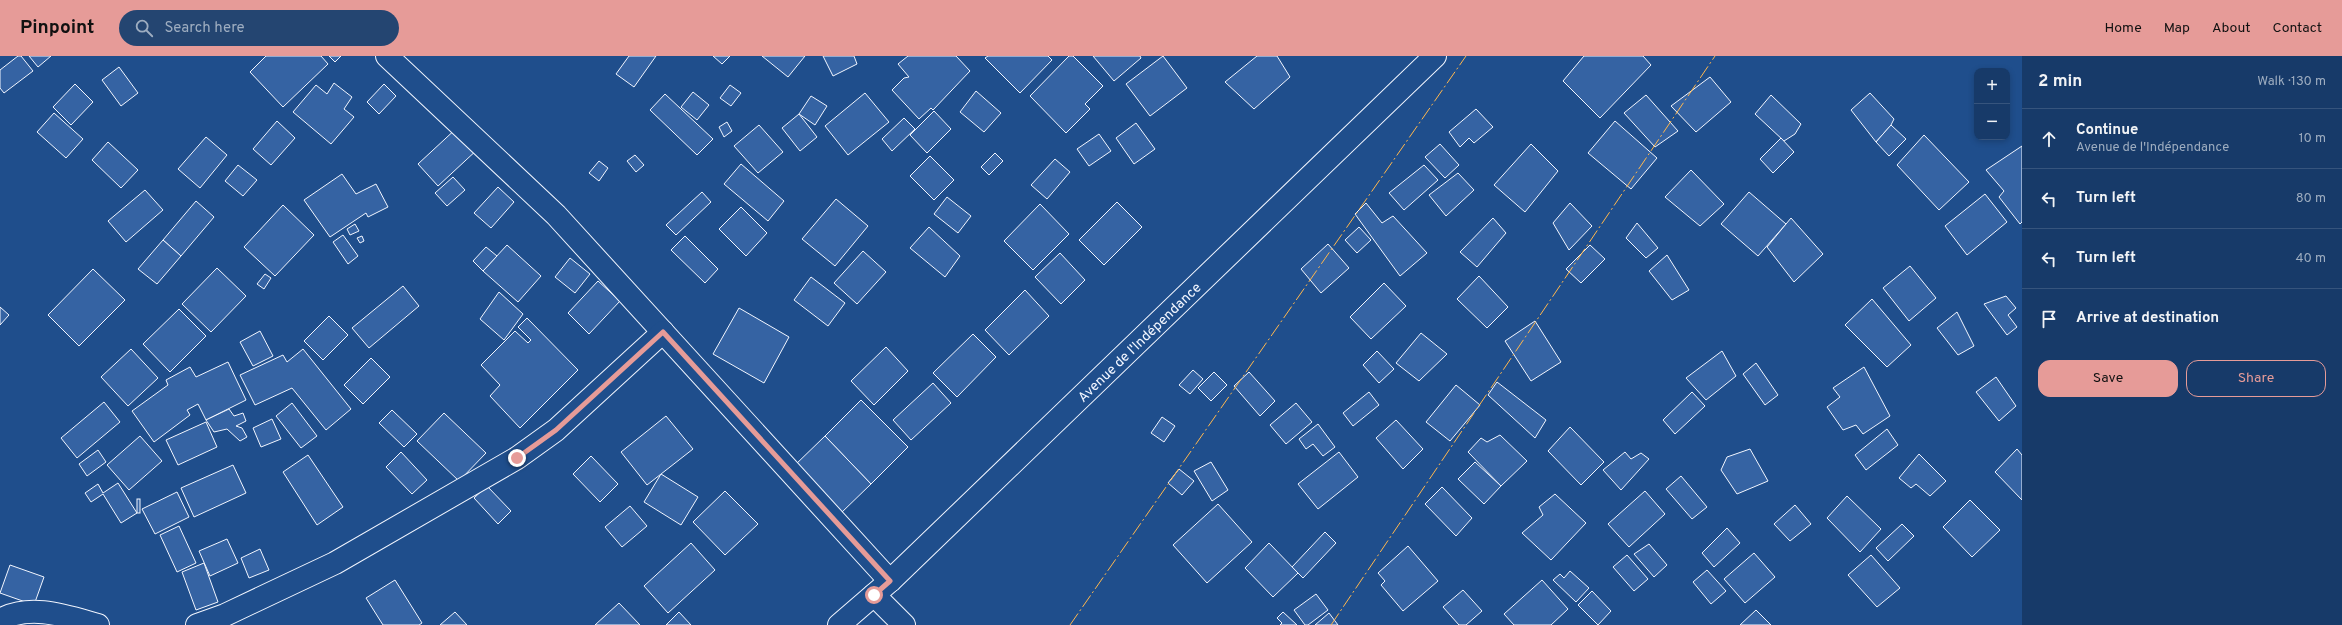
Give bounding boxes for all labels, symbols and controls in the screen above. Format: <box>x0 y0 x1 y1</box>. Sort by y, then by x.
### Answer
search box <box>119 10 399 46</box>
text: Pinpoint <box>20 16 95 40</box>
icon: search <box>133 17 155 39</box>
text: Search here <box>165 19 245 38</box>
text: Home <box>2105 20 2142 37</box>
text: Map <box>2164 20 2190 37</box>
text: About <box>2212 20 2251 37</box>
text: Contact <box>2273 20 2322 37</box>
map controls <box>1974 68 2010 140</box>
button: + <box>1974 68 2010 104</box>
text: 2 min <box>2038 71 2082 93</box>
text: Walk · 130 m <box>2257 74 2326 90</box>
button: − <box>1974 104 2010 140</box>
text: Continue <box>2076 121 2138 140</box>
icon: ahead <box>2038 128 2060 150</box>
text: 10 m <box>2299 131 2326 147</box>
text: Avenue de l'Indépendance <box>2076 140 2229 156</box>
icon: left <box>2038 188 2060 210</box>
text: Turn left <box>2076 189 2136 208</box>
text: 80 m <box>2296 191 2326 207</box>
icon: left <box>2038 248 2060 270</box>
text: Turn left <box>2076 249 2136 268</box>
text: 40 m <box>2296 251 2326 267</box>
street label: Avenue de l'Indépendance <box>1075 280 1205 406</box>
icon: arrive <box>2038 308 2060 330</box>
text: Arrive at destination <box>2076 309 2219 328</box>
button: Save <box>2038 360 2178 397</box>
button: Share <box>2186 360 2326 397</box>
route end <box>508 449 526 467</box>
route start <box>865 586 883 604</box>

